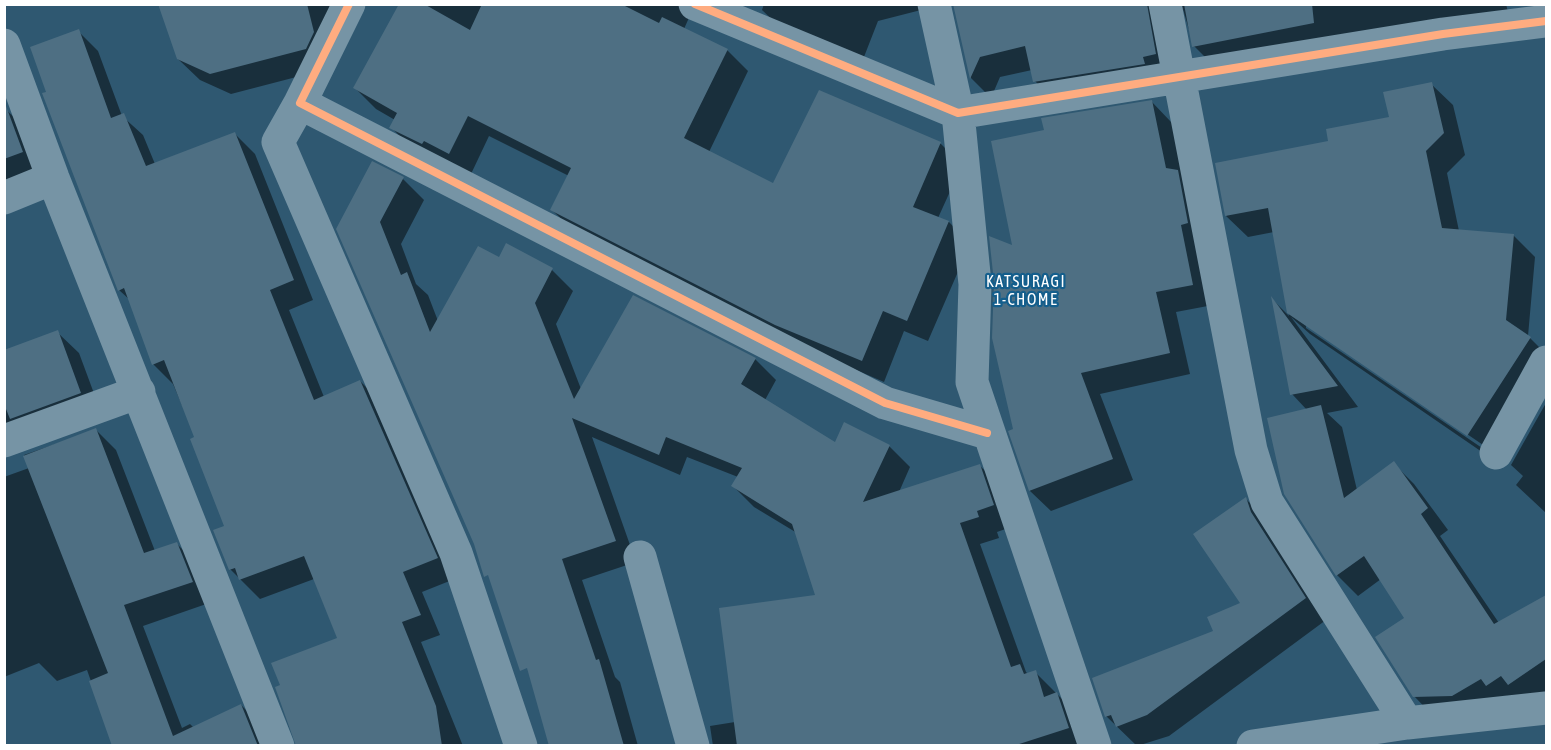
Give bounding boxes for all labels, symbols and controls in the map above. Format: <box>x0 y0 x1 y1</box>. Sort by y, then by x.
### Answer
district label: KATSURAGI 1-CHOME <box>986 272 1066 310</box>

